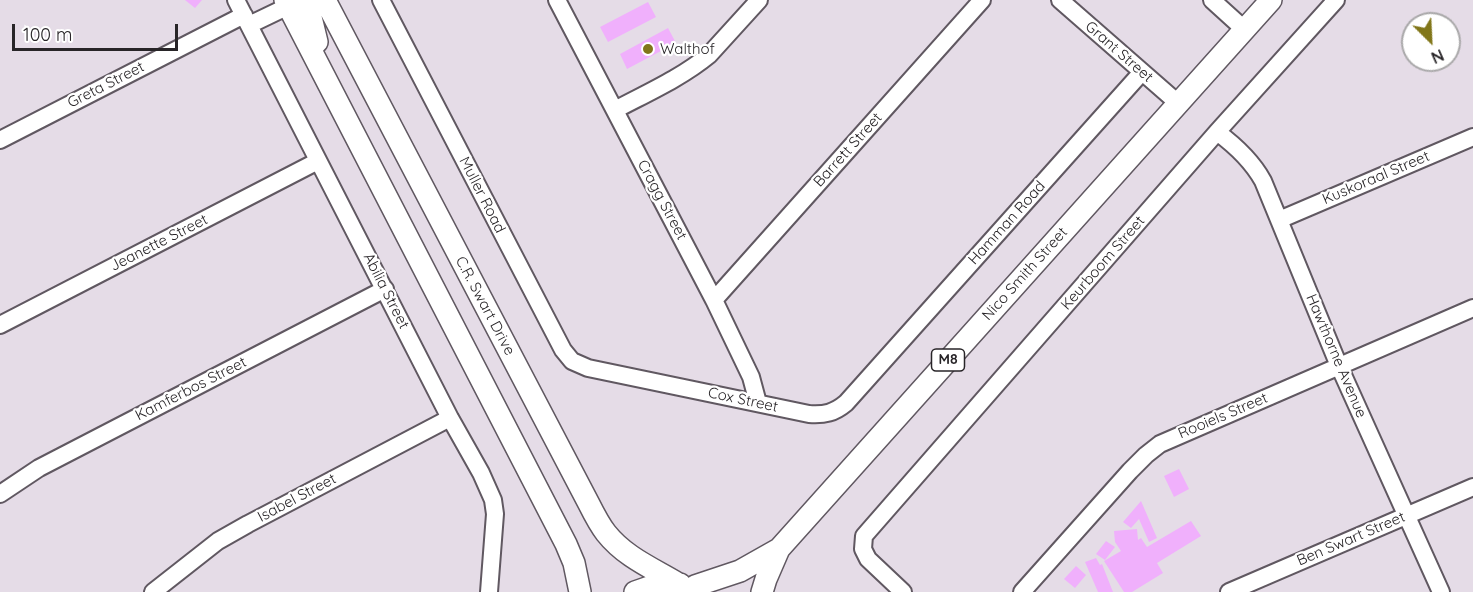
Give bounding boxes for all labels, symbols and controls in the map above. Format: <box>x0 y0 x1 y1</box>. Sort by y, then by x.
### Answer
scale bar <box>15 12 182 50</box>
north arrow <box>1401 12 1461 72</box>
street label: Grant Street <box>1081 18 1157 86</box>
text: 100 m <box>23 23 72 46</box>
place label: Walthof <box>660 40 715 58</box>
marker: Walthof <box>641 42 655 56</box>
text: N <box>1428 45 1447 68</box>
street label: Greta Street <box>65 58 147 112</box>
street label: Barrett Street <box>810 109 886 191</box>
street label: Kuskoraal Street <box>1320 147 1432 209</box>
street label: Muller Road <box>455 154 509 236</box>
street label: Cragg Street <box>633 157 691 243</box>
street label: Hamman Road <box>965 177 1049 269</box>
street label: Jeanette Street <box>107 211 211 275</box>
street label: Keurboom Street <box>1057 212 1149 314</box>
street label: Nico Smith Street <box>978 224 1072 324</box>
street label: Abilia Street <box>359 250 413 332</box>
street label: C.R. Swart Drive <box>451 254 519 358</box>
street label: Hawthorne Avenue <box>1302 291 1370 421</box>
road number: M8 <box>932 349 964 371</box>
street label: Kamferbos Street <box>132 353 250 425</box>
street label: Cox Street <box>706 384 780 416</box>
street label: Rooiels Street <box>1176 389 1270 443</box>
street label: Isabel Street <box>255 470 339 526</box>
street label: Ben Swart Street <box>1294 508 1408 570</box>

